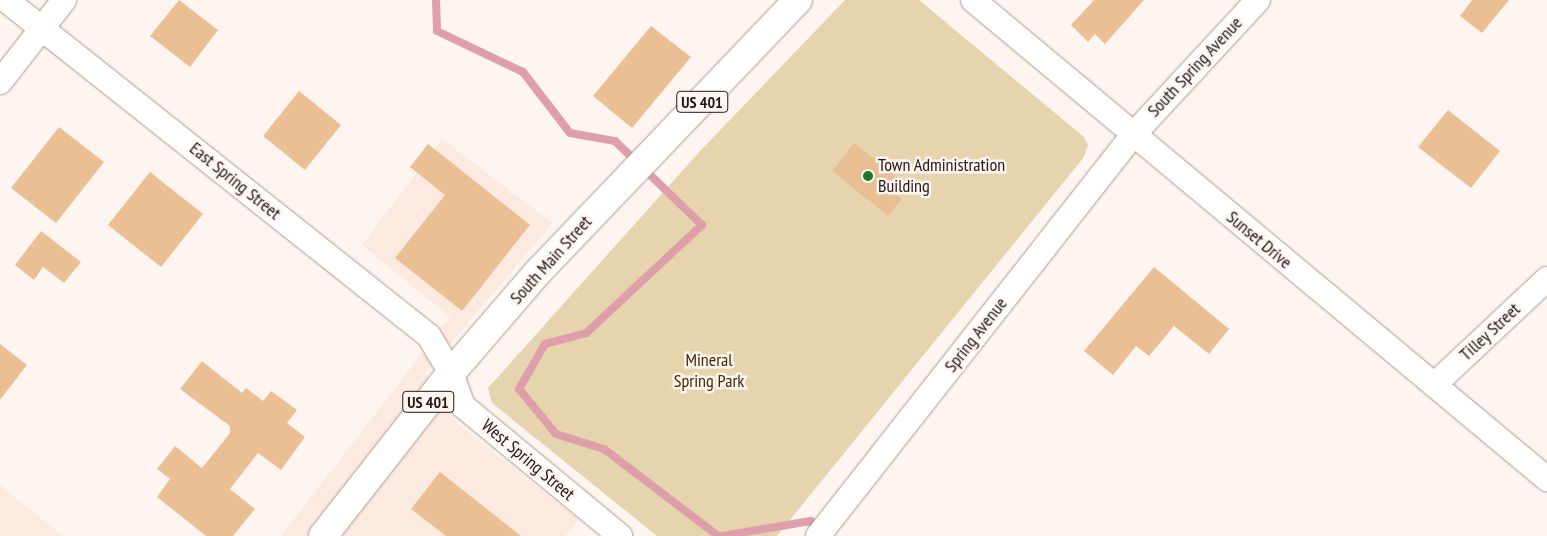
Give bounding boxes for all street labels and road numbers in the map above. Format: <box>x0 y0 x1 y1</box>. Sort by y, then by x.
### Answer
street label: South Spring Avenue <box>1143 12 1247 122</box>
road number: US 401 <box>676 88 728 115</box>
street label: East Spring Street <box>185 138 285 224</box>
street label: Sunset Drive <box>1222 207 1296 273</box>
street label: South Main Street <box>506 211 596 309</box>
street label: Spring Avenue <box>940 293 1012 377</box>
street label: Tilley Street <box>1455 298 1525 366</box>
road number: US 401 <box>402 388 454 416</box>
street label: West Spring Street <box>477 415 579 505</box>

